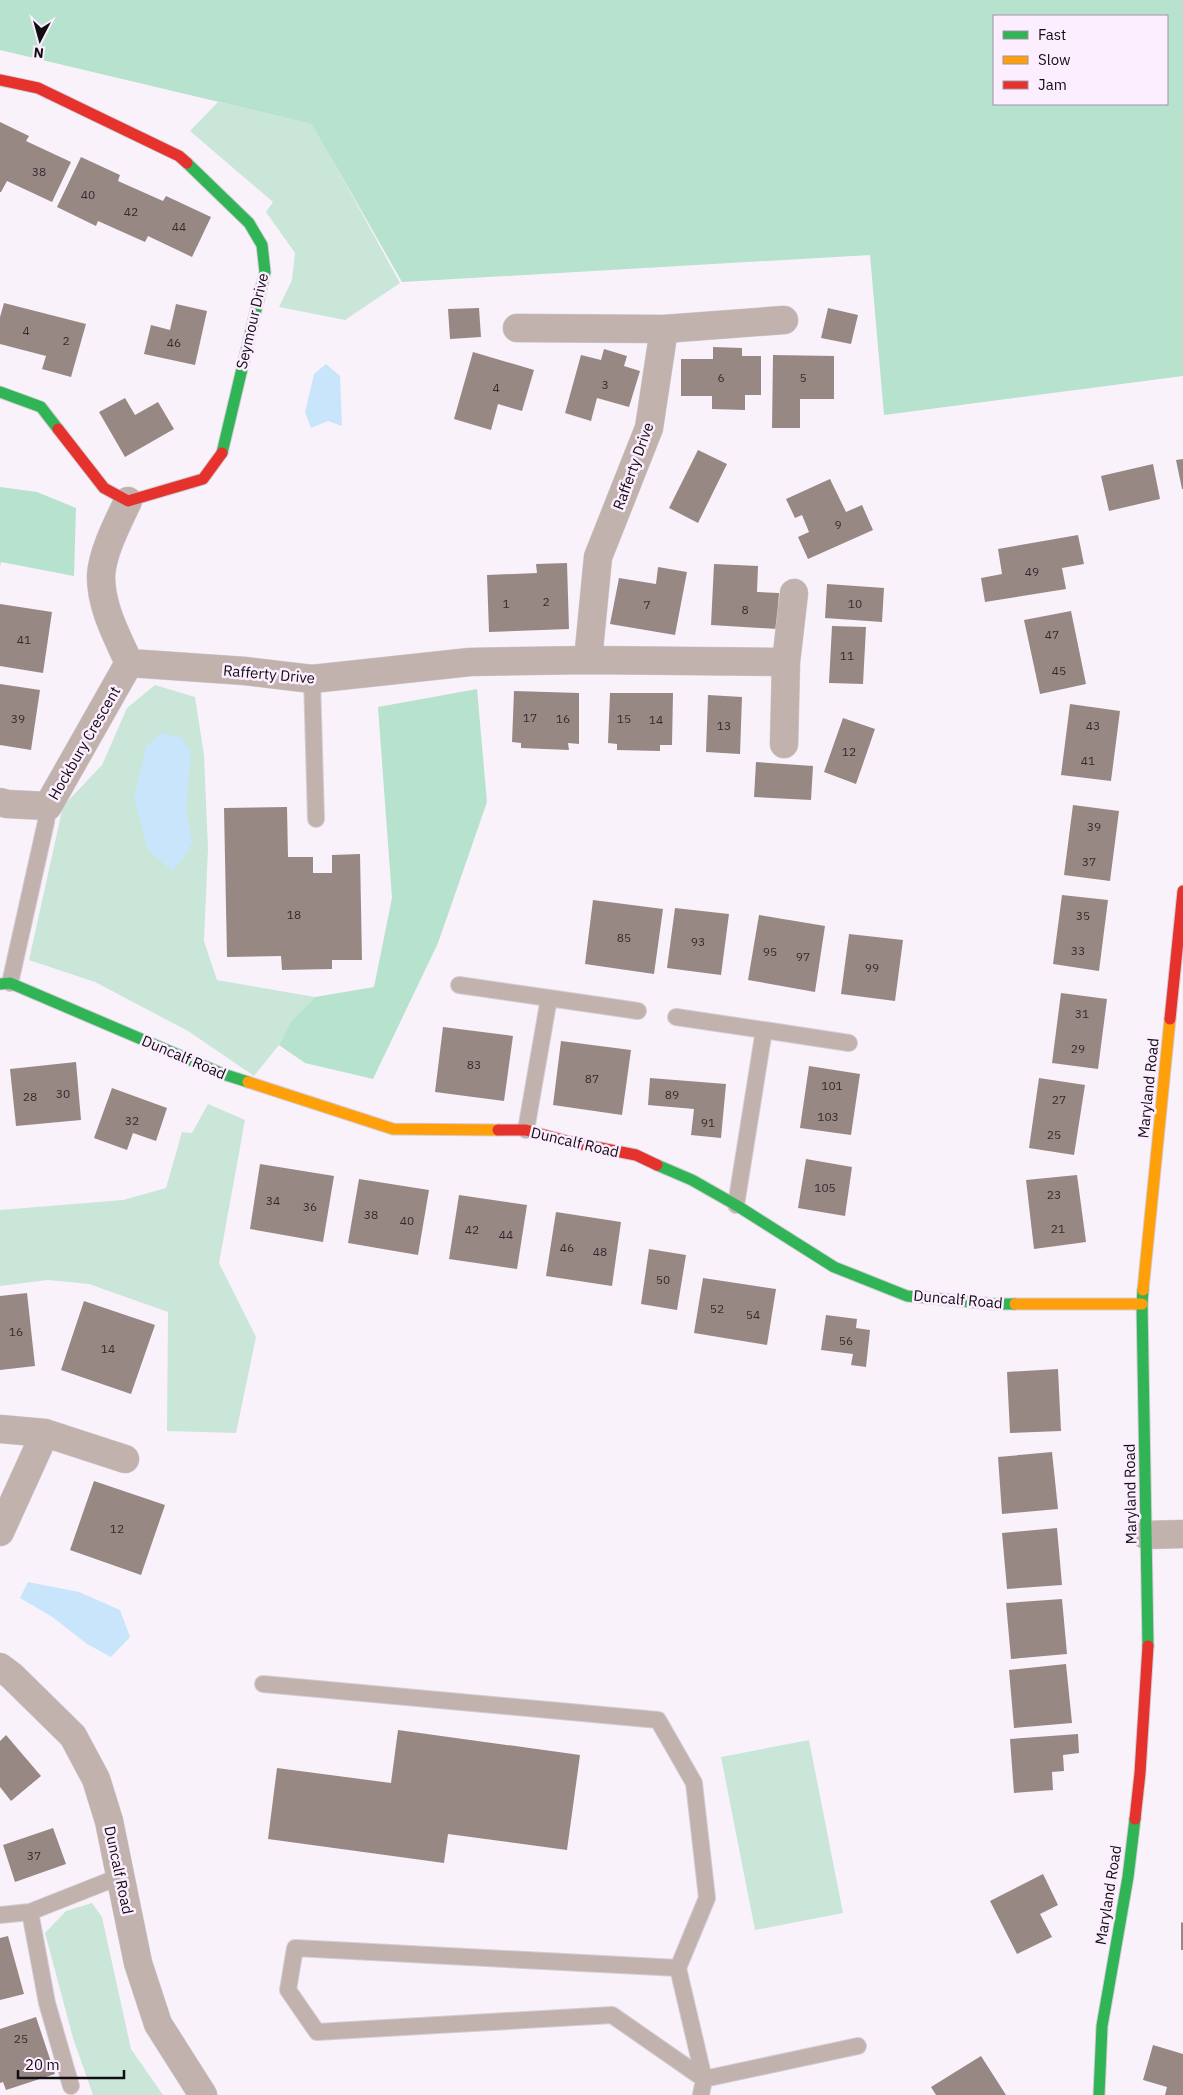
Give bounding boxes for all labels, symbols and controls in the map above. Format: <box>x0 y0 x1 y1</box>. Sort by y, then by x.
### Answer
north arrow <box>15 15 65 65</box>
legend <box>993 15 1168 105</box>
text: Fast <box>1038 25 1066 44</box>
text: N <box>33 43 45 62</box>
text: Slow <box>1038 50 1071 69</box>
text: Jam <box>1038 75 1067 94</box>
house number: 38 <box>32 164 46 179</box>
house number: 40 <box>81 187 95 202</box>
house number: 42 <box>124 204 138 219</box>
house number: 44 <box>172 219 186 234</box>
street label: Seymour Drive <box>232 271 272 371</box>
house number: 4 <box>22 323 30 338</box>
house number: 2 <box>62 333 70 348</box>
house number: 46 <box>167 335 181 350</box>
house number: 6 <box>717 370 725 385</box>
house number: 5 <box>799 370 807 385</box>
house number: 3 <box>601 377 609 392</box>
house number: 4 <box>492 380 500 395</box>
street label: Rafferty Drive <box>608 420 658 512</box>
house number: 9 <box>834 517 842 532</box>
house number: 49 <box>1025 564 1039 579</box>
house number: 2 <box>542 594 550 609</box>
house number: 1 <box>502 596 510 611</box>
house number: 10 <box>848 596 862 611</box>
house number: 7 <box>643 597 651 612</box>
house number: 8 <box>741 602 749 617</box>
house number: 47 <box>1045 627 1059 642</box>
house number: 41 <box>17 632 31 647</box>
house number: 11 <box>840 648 854 663</box>
street label: Rafferty Drive <box>222 661 316 687</box>
house number: 45 <box>1052 663 1066 678</box>
street label: Hockbury Crescent <box>44 683 124 803</box>
house number: 17 <box>523 710 537 725</box>
house number: 39 <box>11 711 25 726</box>
house number: 16 <box>556 711 570 726</box>
house number: 15 <box>617 711 631 726</box>
house number: 14 <box>649 712 663 727</box>
house number: 13 <box>717 718 731 733</box>
house number: 43 <box>1086 718 1100 733</box>
house number: 12 <box>842 744 856 759</box>
house number: 41 <box>1081 753 1095 768</box>
house number: 39 <box>1087 819 1101 834</box>
house number: 37 <box>1082 854 1096 869</box>
house number: 18 <box>287 907 301 922</box>
house number: 35 <box>1076 908 1090 923</box>
house number: 85 <box>617 930 631 945</box>
house number: 93 <box>691 934 705 949</box>
house number: 33 <box>1071 943 1085 958</box>
house number: 95 <box>763 944 777 959</box>
house number: 97 <box>796 949 810 964</box>
house number: 99 <box>865 960 879 975</box>
house number: 31 <box>1075 1006 1089 1021</box>
street label: Duncalf Road <box>139 1031 229 1083</box>
street label: Maryland Road <box>1133 1037 1163 1139</box>
house number: 29 <box>1071 1041 1085 1056</box>
house number: 83 <box>467 1057 481 1072</box>
house number: 87 <box>585 1071 599 1086</box>
house number: 101 <box>821 1078 843 1093</box>
house number: 30 <box>56 1086 70 1101</box>
house number: 89 <box>665 1087 679 1102</box>
house number: 28 <box>23 1089 37 1104</box>
house number: 27 <box>1052 1092 1066 1107</box>
house number: 103 <box>817 1109 839 1124</box>
house number: 32 <box>125 1113 139 1128</box>
house number: 91 <box>701 1115 715 1130</box>
street label: Duncalf Road <box>529 1123 621 1161</box>
house number: 25 <box>1047 1127 1061 1142</box>
house number: 105 <box>814 1180 836 1195</box>
house number: 23 <box>1047 1187 1061 1202</box>
house number: 34 <box>266 1193 280 1208</box>
house number: 36 <box>303 1199 317 1214</box>
house number: 38 <box>364 1207 378 1222</box>
house number: 40 <box>400 1213 414 1228</box>
house number: 21 <box>1051 1221 1065 1236</box>
house number: 42 <box>465 1222 479 1237</box>
house number: 44 <box>499 1227 513 1242</box>
house number: 46 <box>560 1240 574 1255</box>
house number: 48 <box>593 1244 607 1259</box>
house number: 50 <box>656 1272 670 1287</box>
street label: Duncalf Road <box>913 1286 1003 1312</box>
house number: 52 <box>710 1301 724 1316</box>
house number: 54 <box>746 1307 760 1322</box>
house number: 16 <box>9 1324 23 1339</box>
house number: 56 <box>839 1333 853 1348</box>
house number: 14 <box>101 1341 115 1356</box>
street label: Maryland Road <box>1120 1444 1140 1544</box>
house number: 12 <box>110 1521 124 1536</box>
street label: Duncalf Road <box>100 1824 138 1916</box>
street label: Maryland Road <box>1091 1844 1125 1946</box>
house number: 37 <box>27 1848 41 1863</box>
house number: 25 <box>14 2031 28 2046</box>
scale bar <box>18 2048 124 2080</box>
text: 20 m <box>25 2055 60 2074</box>

